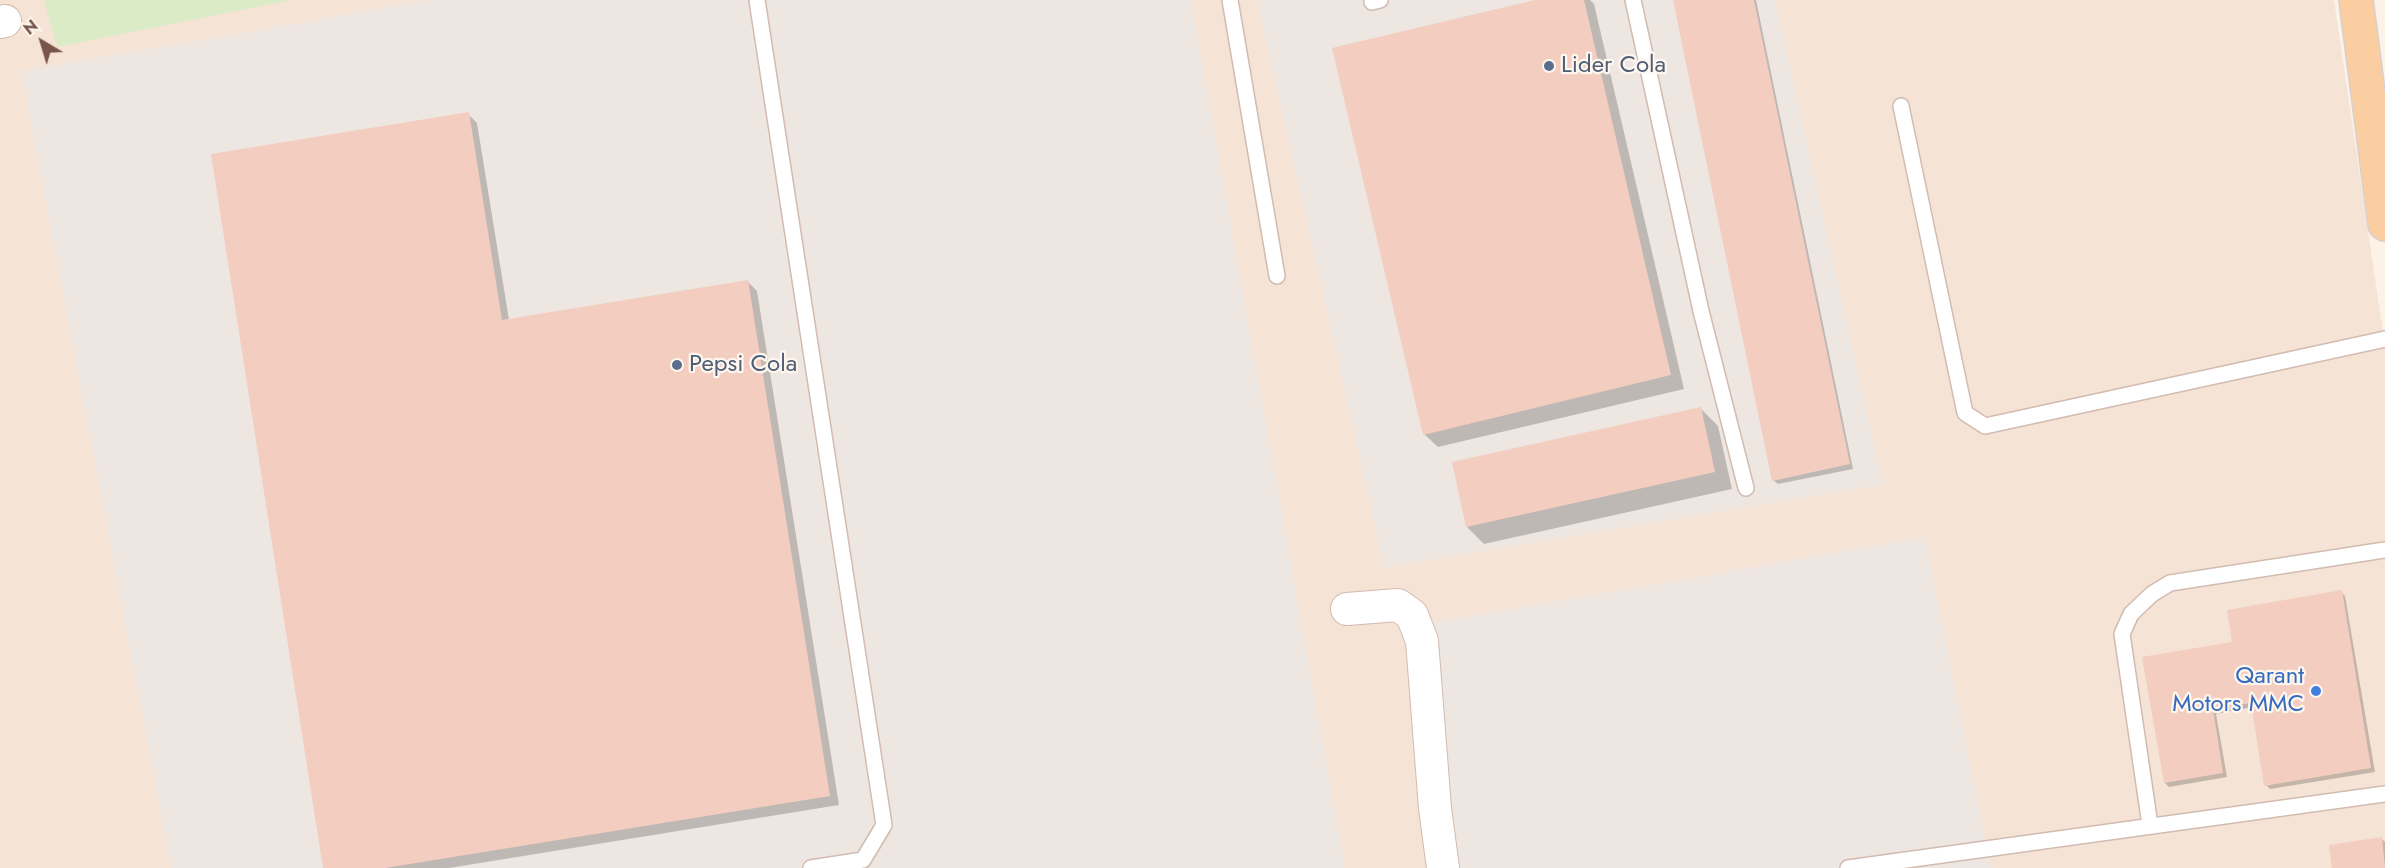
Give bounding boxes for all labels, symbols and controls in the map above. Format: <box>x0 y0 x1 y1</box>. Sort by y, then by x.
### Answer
north arrow <box>12 12 72 72</box>
text: N <box>19 14 43 40</box>
place label: Lider Cola <box>1561 52 1666 80</box>
marker: Lider Cola <box>1542 59 1556 73</box>
place label: Pepsi Cola <box>689 351 797 379</box>
marker: Pepsi Cola <box>670 358 684 372</box>
place label: Qarant Motors MMC <box>2172 663 2304 719</box>
marker: Qarant Motors MMC <box>2309 684 2323 698</box>

